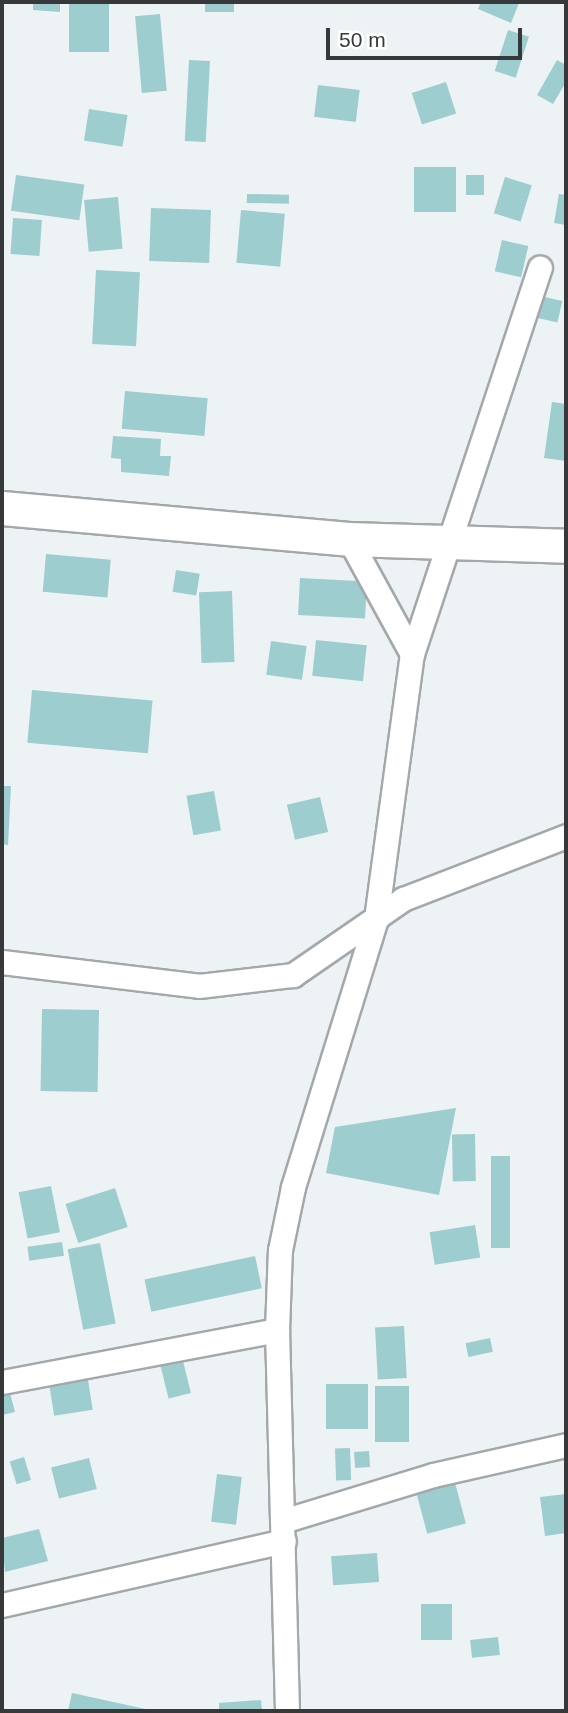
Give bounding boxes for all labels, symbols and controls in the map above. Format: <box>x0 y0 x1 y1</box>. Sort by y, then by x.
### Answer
scale bar <box>330 14 526 58</box>
text: 50 m <box>339 28 386 51</box>

